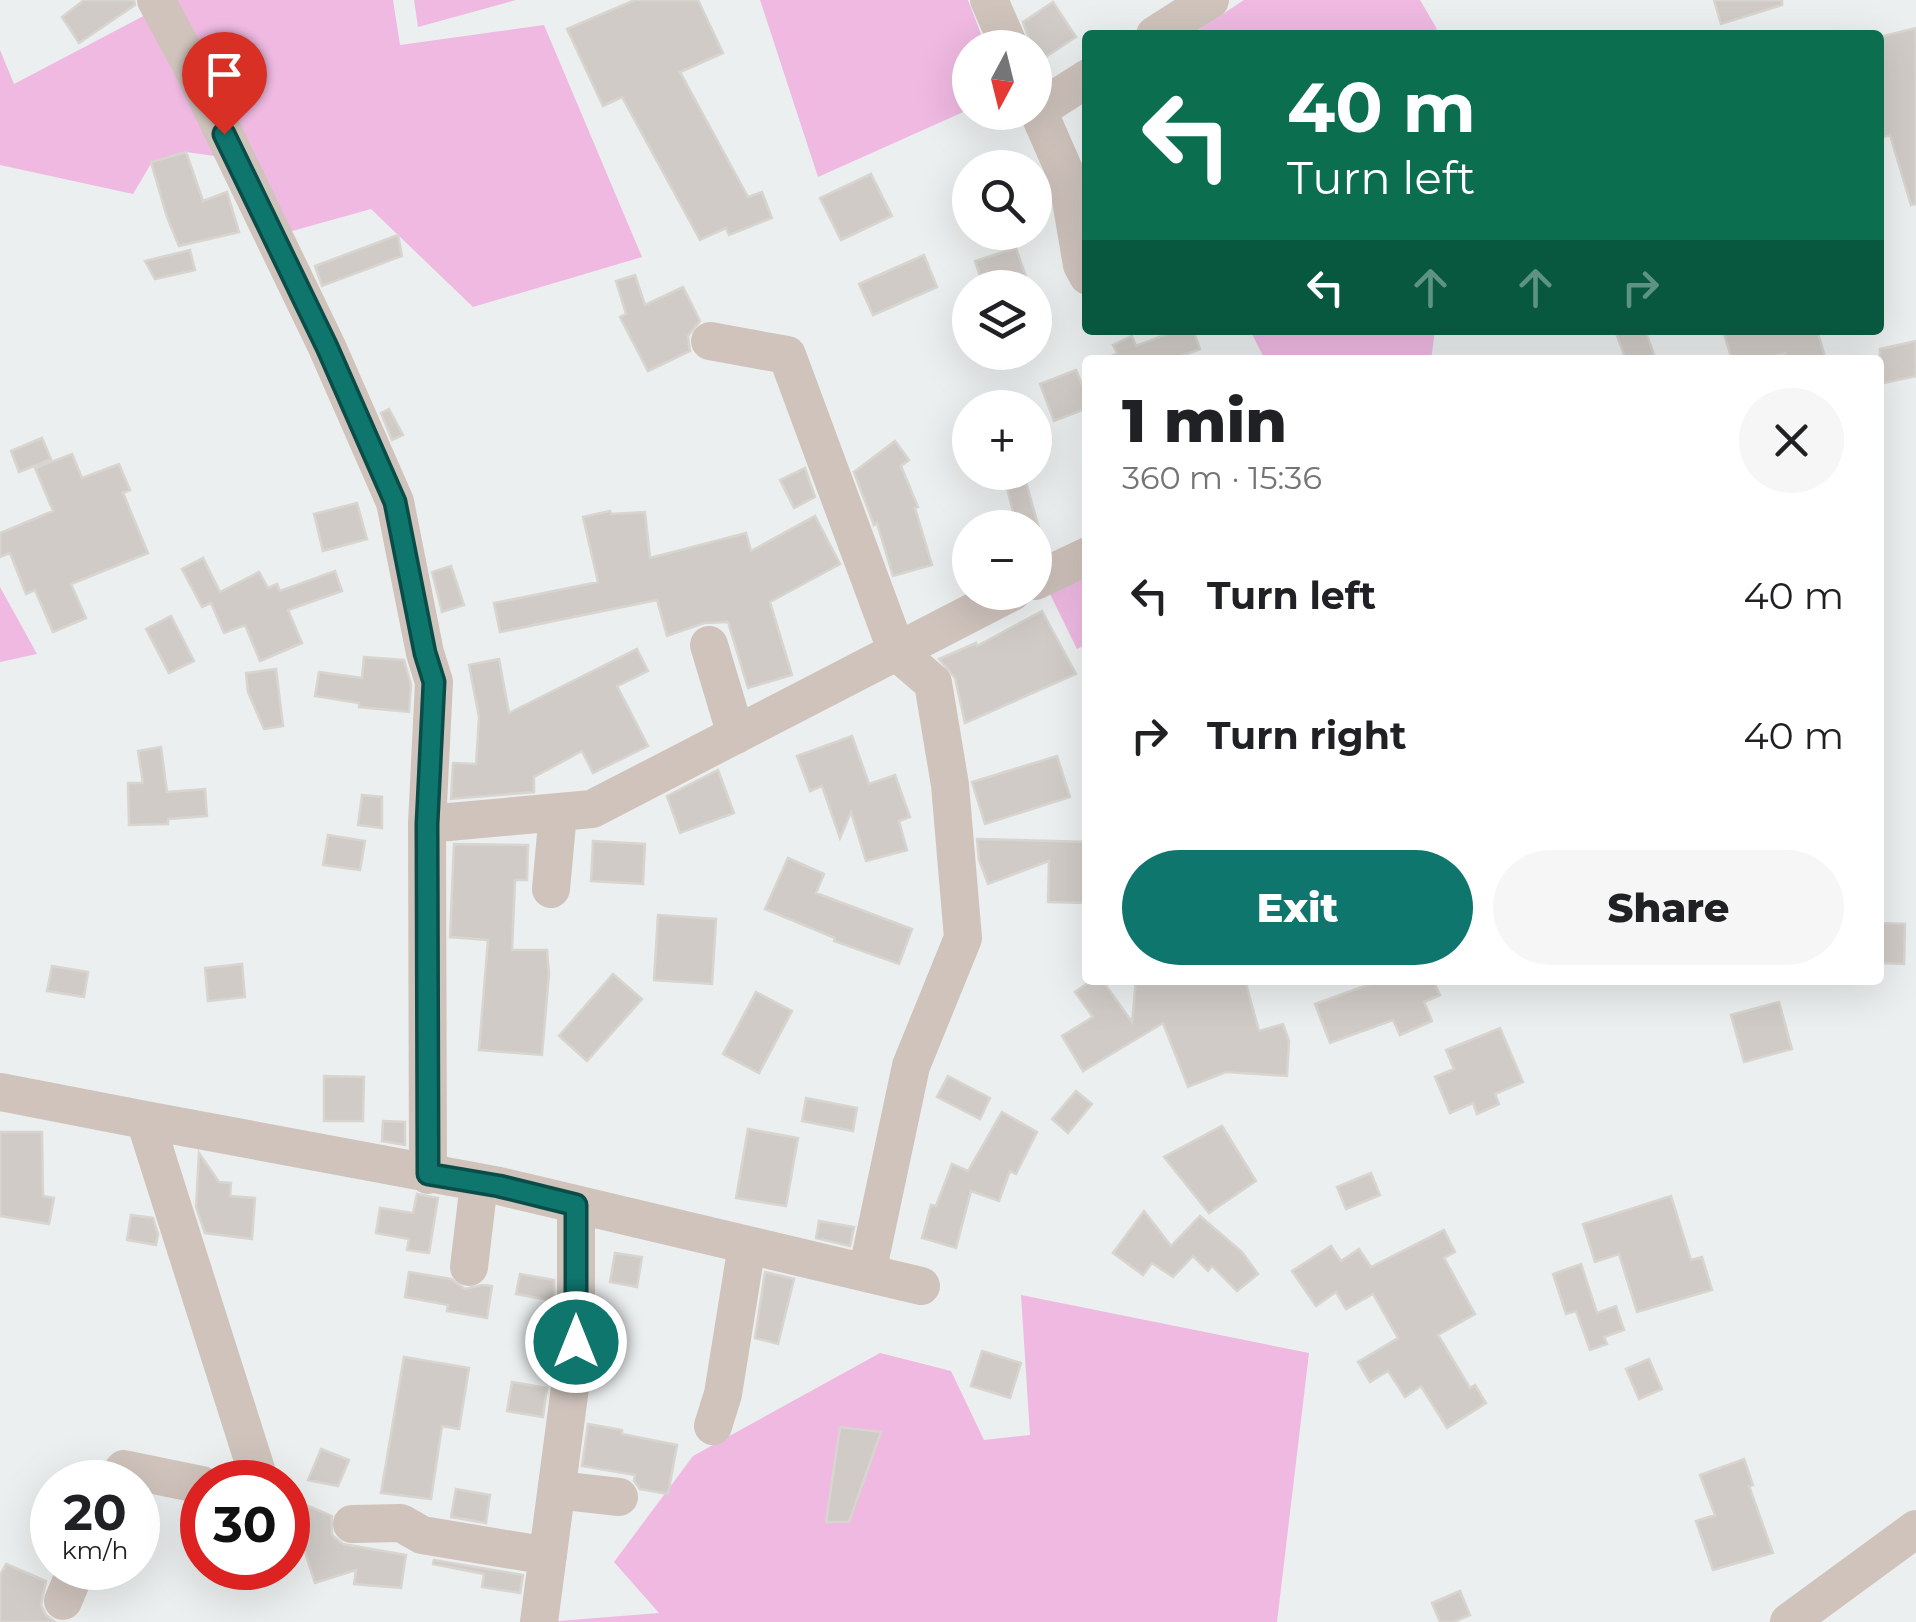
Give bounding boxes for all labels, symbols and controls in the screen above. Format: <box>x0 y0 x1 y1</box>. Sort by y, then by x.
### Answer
north arrow <box>952 30 1052 130</box>
map controls <box>952 30 1052 610</box>
pin <box>182 32 267 135</box>
icon: arrive <box>197 47 252 102</box>
text: 40 m <box>1287 64 1476 150</box>
icon: left <box>1122 70 1252 200</box>
button: search <box>952 150 1052 250</box>
text: Turn left <box>1287 150 1475 205</box>
icon: left <box>1298 260 1353 315</box>
icon: ahead <box>1403 260 1458 315</box>
icon: ahead <box>1508 260 1563 315</box>
icon: right <box>1613 260 1668 315</box>
button: layers <box>952 270 1052 370</box>
text: 1 min <box>1122 384 1287 457</box>
button: close <box>1739 388 1844 493</box>
button: + <box>952 390 1052 490</box>
text: 360 m · 15:36 <box>1122 458 1322 497</box>
button: − <box>952 510 1052 610</box>
icon: left <box>1122 568 1177 623</box>
text: Turn left <box>1207 572 1376 619</box>
text: 40 m <box>1743 572 1844 619</box>
icon: right <box>1122 708 1177 763</box>
text: Turn right <box>1207 712 1406 759</box>
text: 40 m <box>1743 712 1844 759</box>
button: Exit <box>1122 850 1473 965</box>
button: Share <box>1493 850 1844 965</box>
position arrow <box>524 1290 628 1394</box>
speed limit sign: 30 <box>180 1460 310 1590</box>
text: 20 <box>63 1482 127 1543</box>
text: km/h <box>62 1535 128 1565</box>

